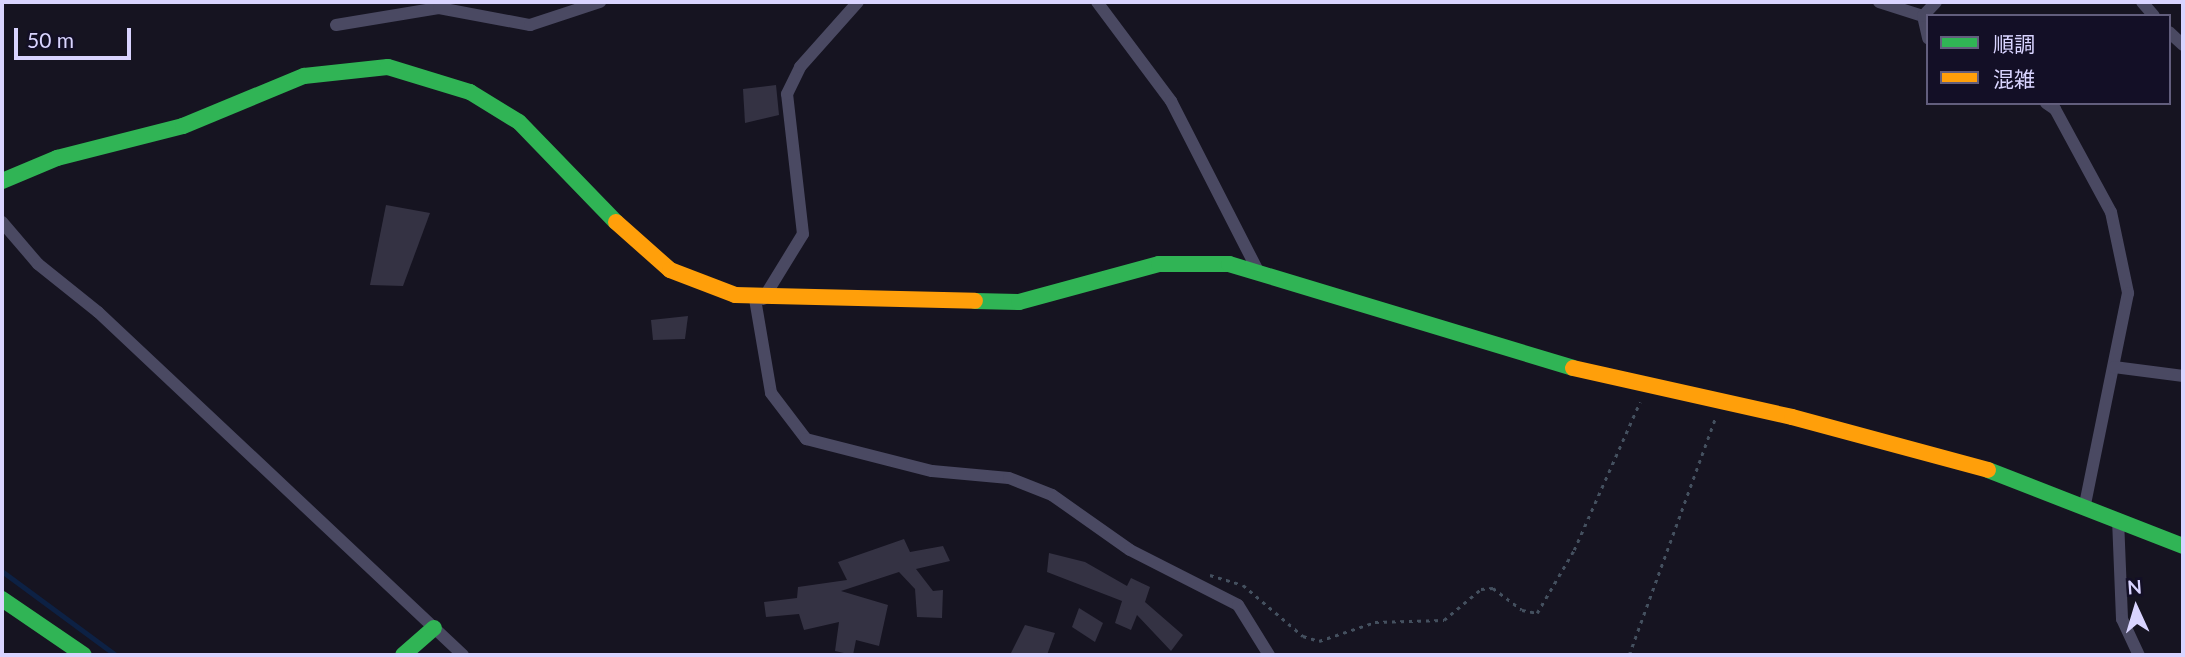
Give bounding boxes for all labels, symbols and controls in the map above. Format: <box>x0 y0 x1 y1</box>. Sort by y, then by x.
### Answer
scale bar <box>18 14 135 58</box>
legend <box>1926 14 2171 105</box>
text: 50 m <box>27 27 74 52</box>
text: 順調 <box>1993 31 2035 56</box>
text: 混雑 <box>1993 66 2035 91</box>
north arrow <box>2101 573 2171 643</box>
text: N <box>2126 575 2143 599</box>

